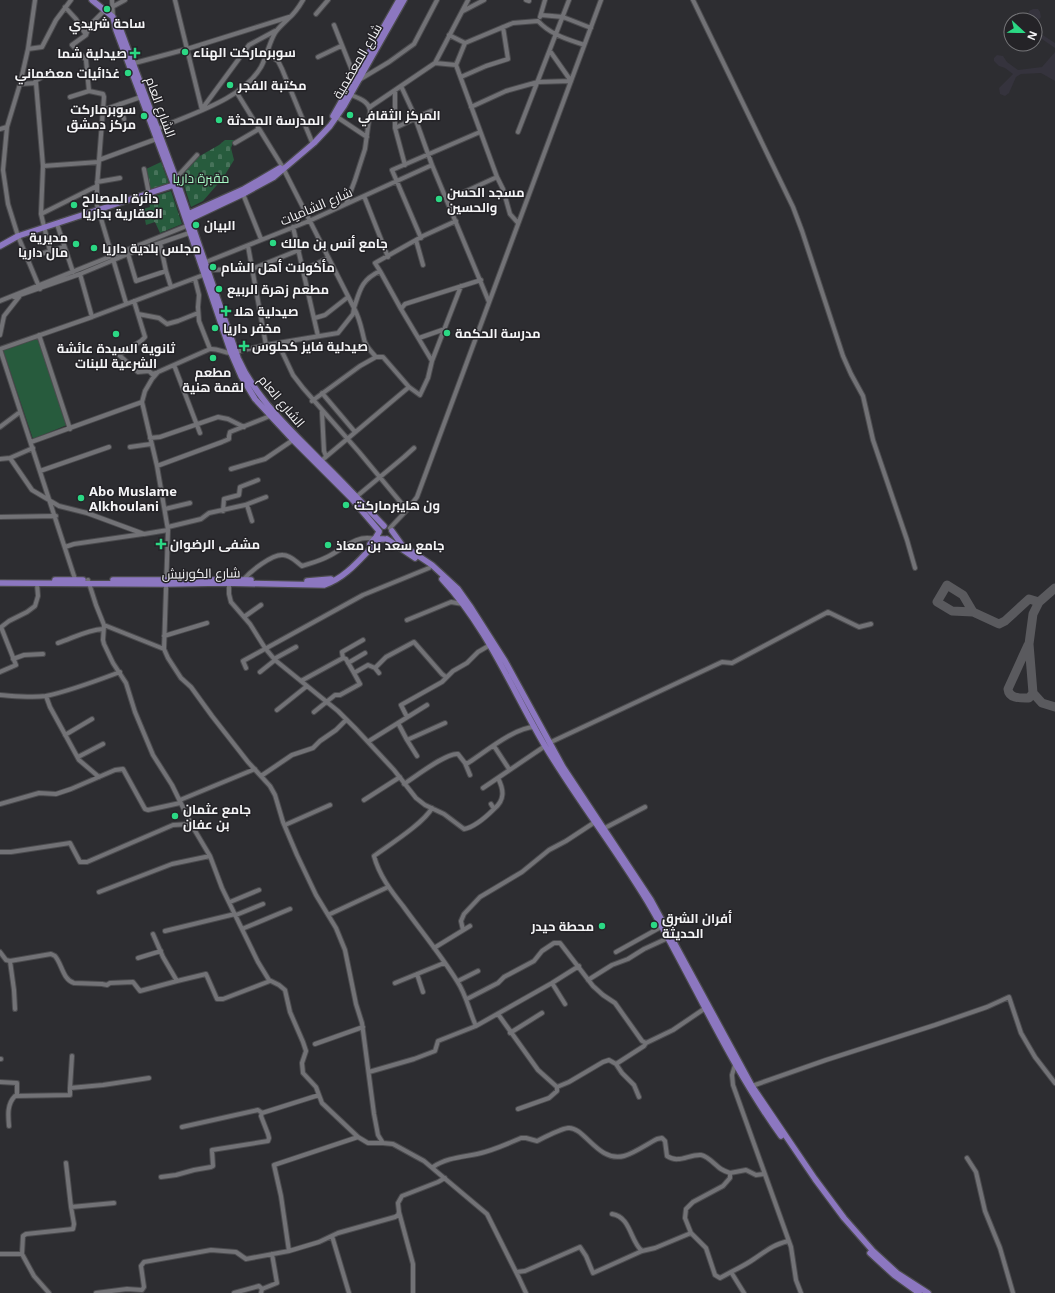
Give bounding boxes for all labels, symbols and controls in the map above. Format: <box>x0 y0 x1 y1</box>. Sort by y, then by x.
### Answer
marker: ساحة شريدي <box>102 4 112 14</box>
north arrow <box>1003 12 1043 52</box>
place label: ساحة شريدي <box>69 14 145 35</box>
street label: شارع المعضمية <box>328 20 386 102</box>
text: N <box>1024 29 1041 43</box>
place label: سوبرماركت الهناء <box>193 43 296 61</box>
place label: صيدلية شما <box>57 44 127 62</box>
marker: سوبرماركت الهناء <box>180 47 190 57</box>
marker: صيدلية شما <box>130 48 140 58</box>
place label: غذائيات معضماني <box>15 64 120 85</box>
marker: غذائيات معضماني <box>123 68 133 78</box>
street label: الشارع العام <box>141 74 180 140</box>
place label: مكتبة الفجر <box>237 76 307 94</box>
marker: مكتبة الفجر <box>225 80 235 90</box>
place label: سوبرماركت مركز دمشق <box>66 100 136 133</box>
place label: المركز الثقافي <box>358 106 441 127</box>
marker: المركز الثقافي <box>345 110 355 120</box>
marker: سوبرماركت مركز دمشق <box>139 111 149 121</box>
place label: المدرسة المحدثة <box>227 111 324 129</box>
marker: المدرسة المحدثة <box>214 115 224 125</box>
park label: مقبرة داريا <box>173 169 229 187</box>
street label: شارع الشاميات <box>277 183 355 229</box>
place label: مسجد الحسن والحسين <box>447 183 525 216</box>
place label: دائرة المصالح العقارية بداريا <box>82 189 163 222</box>
marker: مسجد الحسن والحسين <box>434 194 444 204</box>
marker: دائرة المصالح العقارية بداريا <box>69 200 79 210</box>
place label: البيان <box>204 216 236 234</box>
marker: البيان <box>191 220 201 230</box>
place label: مديرية مال داريا <box>18 228 68 261</box>
place label: جامع أنس بن مالك <box>281 234 388 252</box>
marker: جامع أنس بن مالك <box>268 238 278 248</box>
marker: مديرية مال داريا <box>71 239 81 249</box>
place label: مجلس بلدية داريا <box>102 239 201 257</box>
marker: مجلس بلدية داريا <box>89 243 99 253</box>
place label: مأكولات أهل الشام <box>221 258 335 277</box>
marker: مأكولات أهل الشام <box>208 262 218 272</box>
place label: مطعم زهرة الربيع <box>227 280 329 299</box>
marker: مطعم زهرة الربيع <box>214 284 224 294</box>
place label: صيدلية هلا <box>234 302 298 320</box>
marker: صيدلية هلا <box>221 306 231 316</box>
place label: مخفر داريا <box>223 319 281 337</box>
marker: مخفر داريا <box>210 323 220 333</box>
place label: مدرسة الحكمة <box>455 324 541 342</box>
marker: مدرسة الحكمة <box>442 328 452 338</box>
marker: ثانوية السيدة عائشة الشرعية للبنات <box>111 329 121 339</box>
place label: صيدلية فايز كحلوس <box>252 337 368 355</box>
place label: ثانوية السيدة عائشة الشرعية للبنات <box>57 339 175 372</box>
marker: صيدلية فايز كحلوس <box>239 341 249 351</box>
marker: مطعم لقمة هنية <box>208 353 218 363</box>
place label: مطعم لقمة هنية <box>182 363 244 396</box>
street label: الشارع العام <box>254 371 309 432</box>
place label: Abo Muslame Alkhoulani <box>89 482 177 515</box>
marker: Abo Muslame Alkhoulani <box>76 493 86 503</box>
place label: ون هايبرماركت <box>354 496 440 514</box>
marker: ون هايبرماركت <box>341 500 351 510</box>
place label: مشفى الرضوان <box>170 535 260 553</box>
place label: جامع سعد بن معاذ <box>336 536 445 554</box>
marker: مشفى الرضوان <box>155 538 167 550</box>
marker: جامع سعد بن معاذ <box>323 540 333 550</box>
street label: شارع الكورنيش <box>162 563 240 583</box>
place label: جامع عثمان بن عفان <box>183 800 251 833</box>
marker: جامع عثمان بن عفان <box>170 811 180 821</box>
place label: أفران الشرق الحديثة <box>662 909 732 942</box>
place label: محطة حيدر <box>530 917 594 935</box>
marker: أفران الشرق الحديثة <box>649 920 659 930</box>
marker: محطة حيدر <box>597 921 607 931</box>

